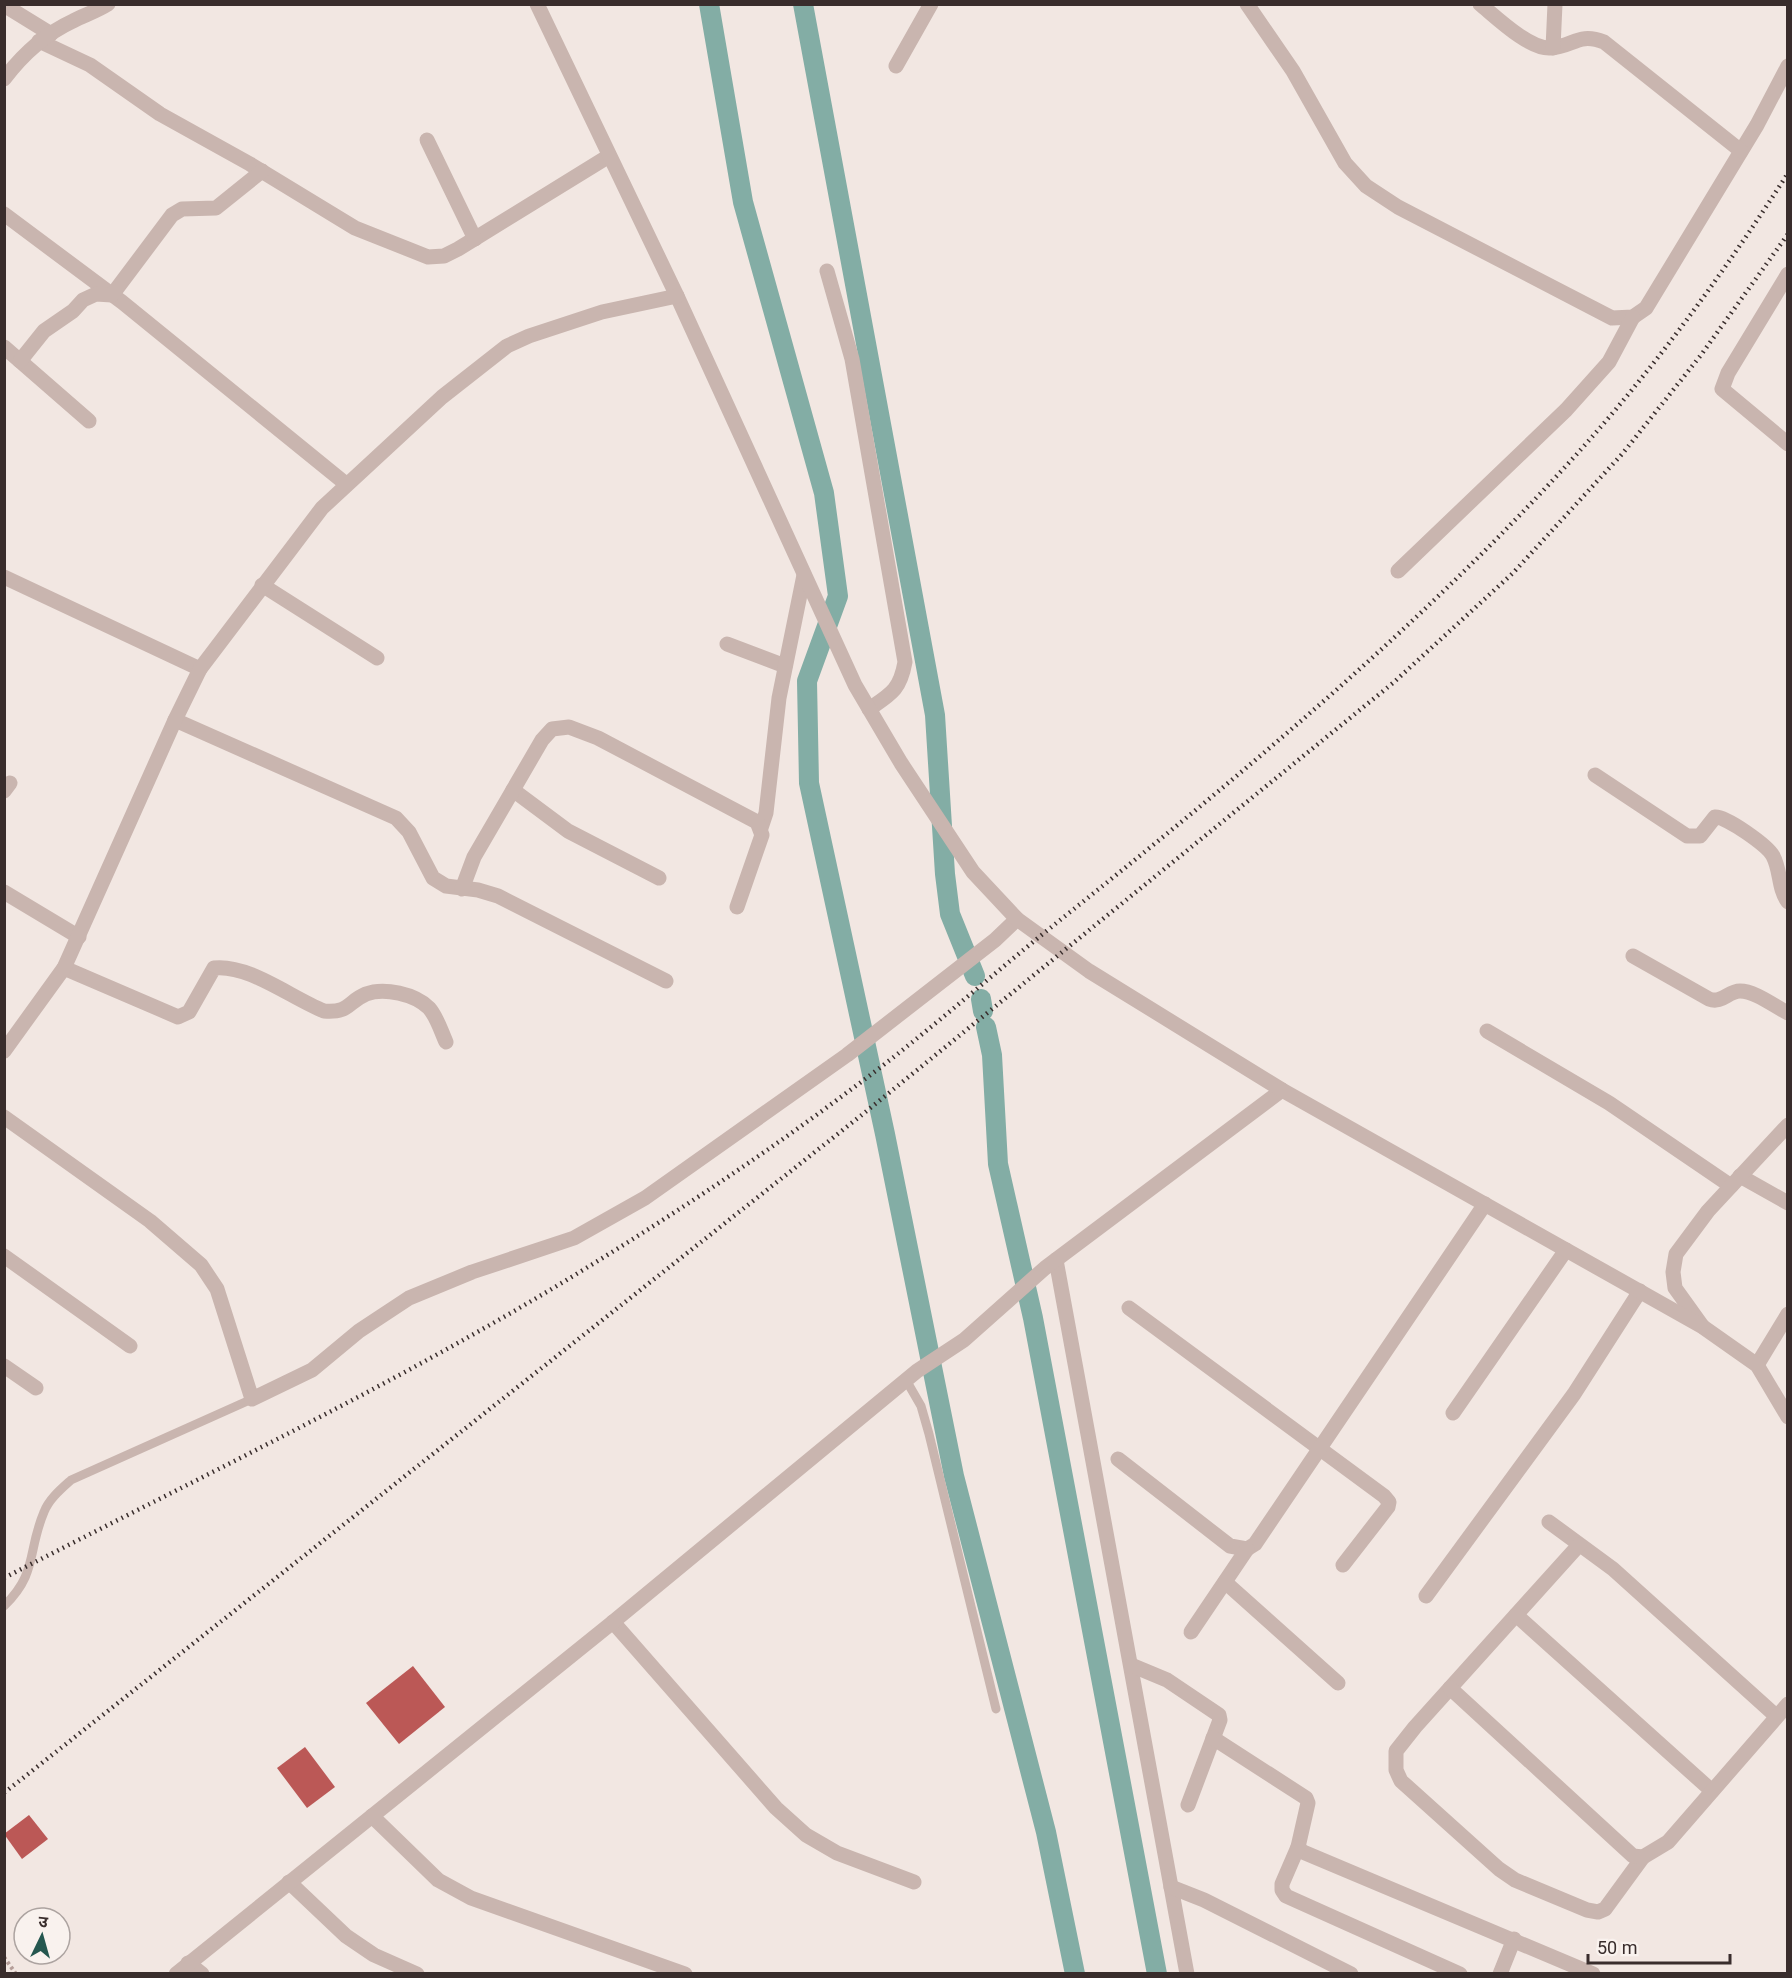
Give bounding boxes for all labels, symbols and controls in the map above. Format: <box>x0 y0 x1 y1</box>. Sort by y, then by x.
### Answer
north arrow <box>12 1906 72 1966</box>
text: उ <box>38 1912 49 1931</box>
scale bar <box>1588 1927 1730 1965</box>
text: 50 m <box>1597 1937 1637 1958</box>

